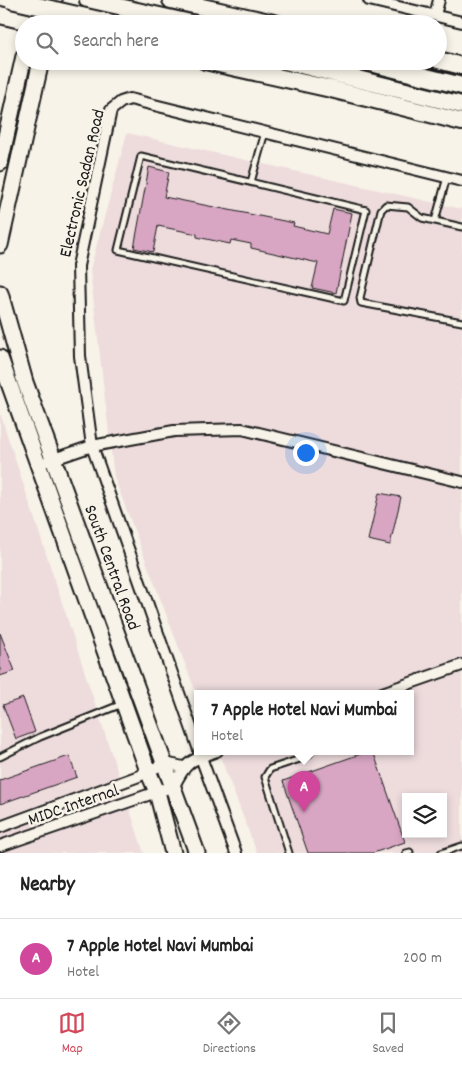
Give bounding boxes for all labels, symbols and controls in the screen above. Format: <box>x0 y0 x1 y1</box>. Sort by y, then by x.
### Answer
search box <box>15 15 447 70</box>
icon: search <box>33 29 61 57</box>
text: Search here <box>73 29 159 56</box>
street label: Electronic Sadan Road <box>54 107 113 260</box>
your location <box>293 440 319 466</box>
street label: South Central Road <box>76 502 145 634</box>
popup <box>194 690 414 755</box>
text: 7 Apple Hotel Navi Mumbai <box>211 698 397 725</box>
text: Hotel <box>211 725 243 748</box>
pin: A <box>288 771 320 812</box>
street label: MIDC Internal <box>25 779 123 834</box>
map controls <box>402 793 447 838</box>
button: layers <box>402 793 447 838</box>
text: Nearby <box>20 871 75 901</box>
text: 7 Apple Hotel Navi Mumbai <box>67 934 253 961</box>
text: A <box>32 947 40 970</box>
text: 200 m <box>403 947 442 970</box>
text: Hotel <box>67 961 99 984</box>
tab: Map <box>58 1009 86 1059</box>
tab: Directions <box>203 1009 256 1059</box>
tab: Saved <box>372 1009 404 1059</box>

